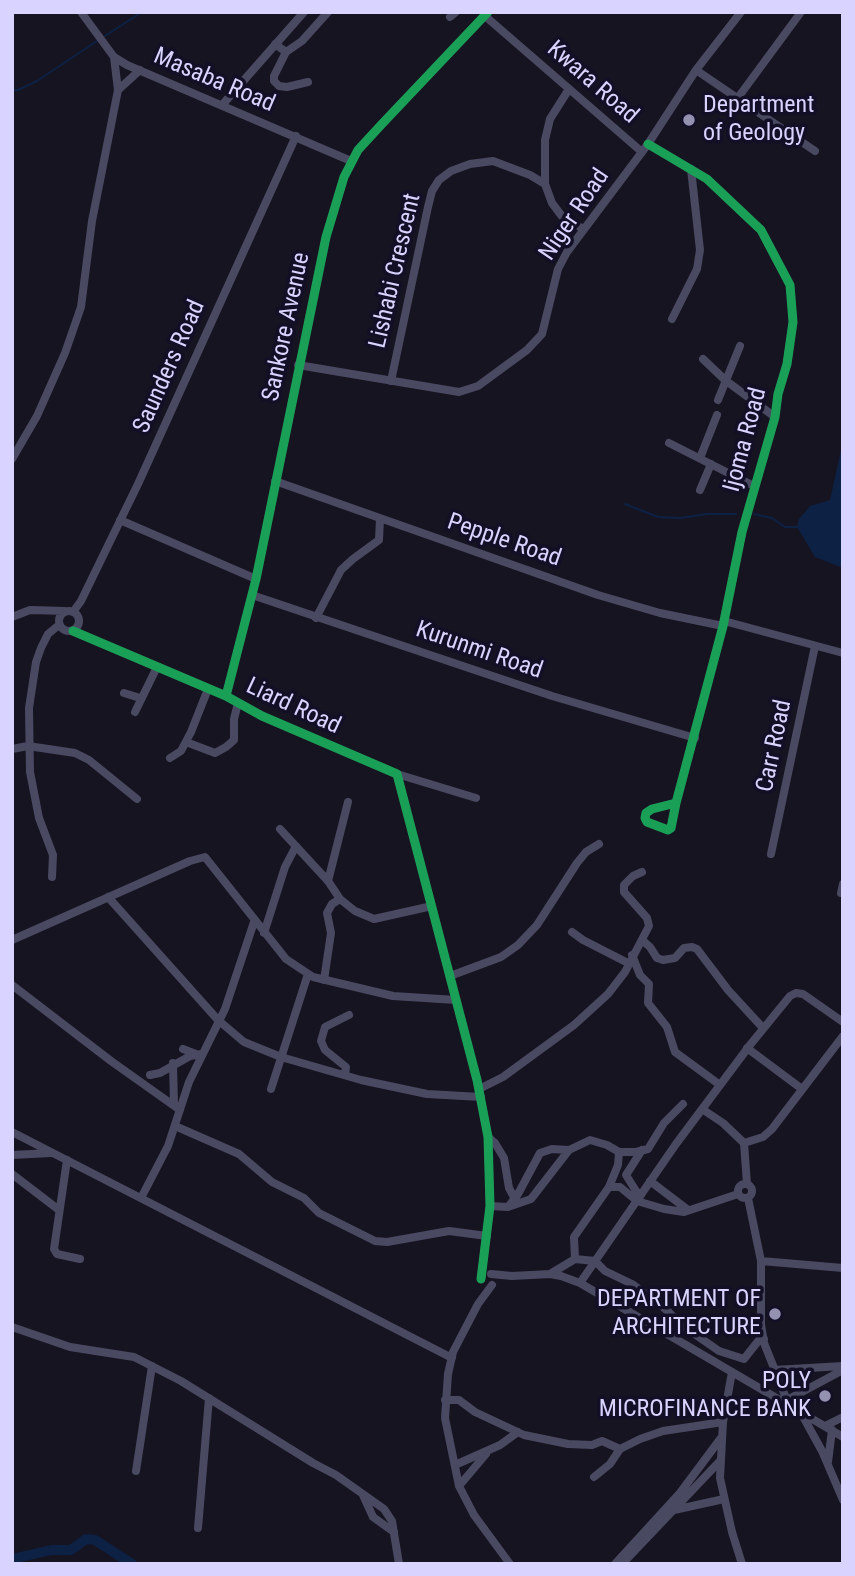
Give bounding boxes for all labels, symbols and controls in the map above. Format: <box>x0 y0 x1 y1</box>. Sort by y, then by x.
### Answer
street label: Kwara Road <box>540 36 644 130</box>
street label: Masaba Road <box>149 43 279 119</box>
place label: Department of Geology <box>703 92 814 148</box>
marker: Department of Geology <box>681 112 697 128</box>
street label: Niger Road <box>534 164 616 266</box>
street label: Lishabi Crescent <box>364 191 428 351</box>
street label: Sankore Avenue <box>257 250 317 404</box>
street label: Saunders Road <box>128 296 212 438</box>
street label: Ijoma Road <box>718 385 774 495</box>
street label: Pepple Road <box>443 508 565 574</box>
street label: Kurunmi Road <box>412 616 546 686</box>
street label: Liard Road <box>241 673 345 741</box>
street label: Carr Road <box>751 697 799 795</box>
place label: DEPARTMENT OF ARCHITECTURE <box>597 1286 761 1342</box>
marker: DEPARTMENT OF ARCHITECTURE <box>767 1306 783 1322</box>
place label: POLY MICROFINANCE BANK <box>599 1368 811 1424</box>
marker: POLY MICROFINANCE BANK <box>817 1388 833 1404</box>

